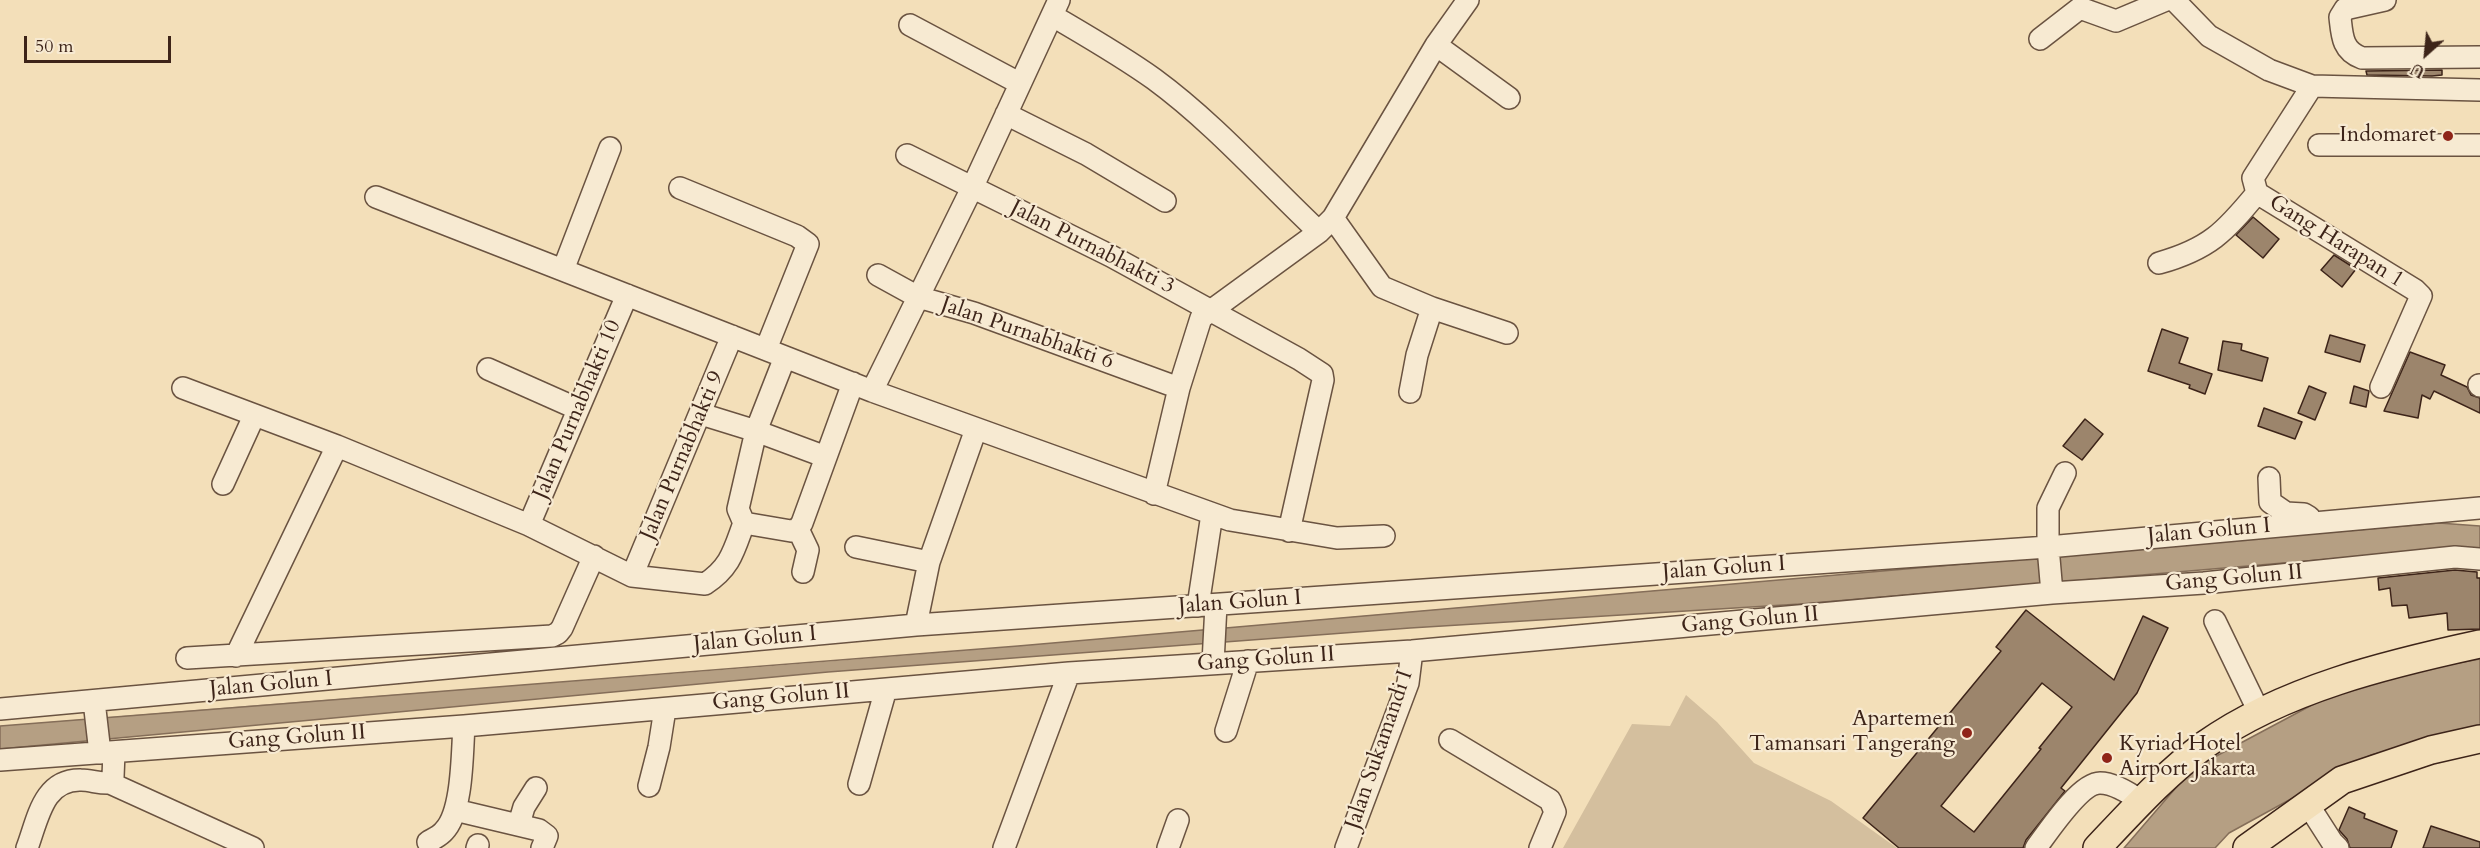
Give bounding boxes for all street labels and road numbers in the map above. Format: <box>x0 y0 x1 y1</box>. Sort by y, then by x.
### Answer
street label: Gang Harapan 1 <box>2264 190 2408 294</box>
street label: Jalan Purnabhakti 3 <box>1005 195 1179 301</box>
street label: Jalan Purnabhakti 6 <box>937 292 1117 376</box>
street label: Jalan Purnabhakti 10 <box>528 316 628 504</box>
street label: Jalan Purnabhakti 9 <box>635 368 731 544</box>
street label: Jalan Golun I <box>2146 513 2272 551</box>
street label: Jalan Golun I <box>1662 552 1786 586</box>
street label: Gang Golun II <box>2164 560 2304 598</box>
street label: Jalan Golun I <box>1178 586 1302 620</box>
street label: Gang Golun II <box>1680 602 1820 640</box>
street label: Jalan Golun I <box>692 621 818 659</box>
street label: Gang Golun II <box>1196 642 1336 678</box>
street label: Jalan Golun I <box>208 666 334 704</box>
street label: Jalan Sukamandi I <box>1340 667 1420 833</box>
street label: Gang Golun II <box>711 679 851 717</box>
street label: Gang Golun II <box>227 720 367 756</box>

